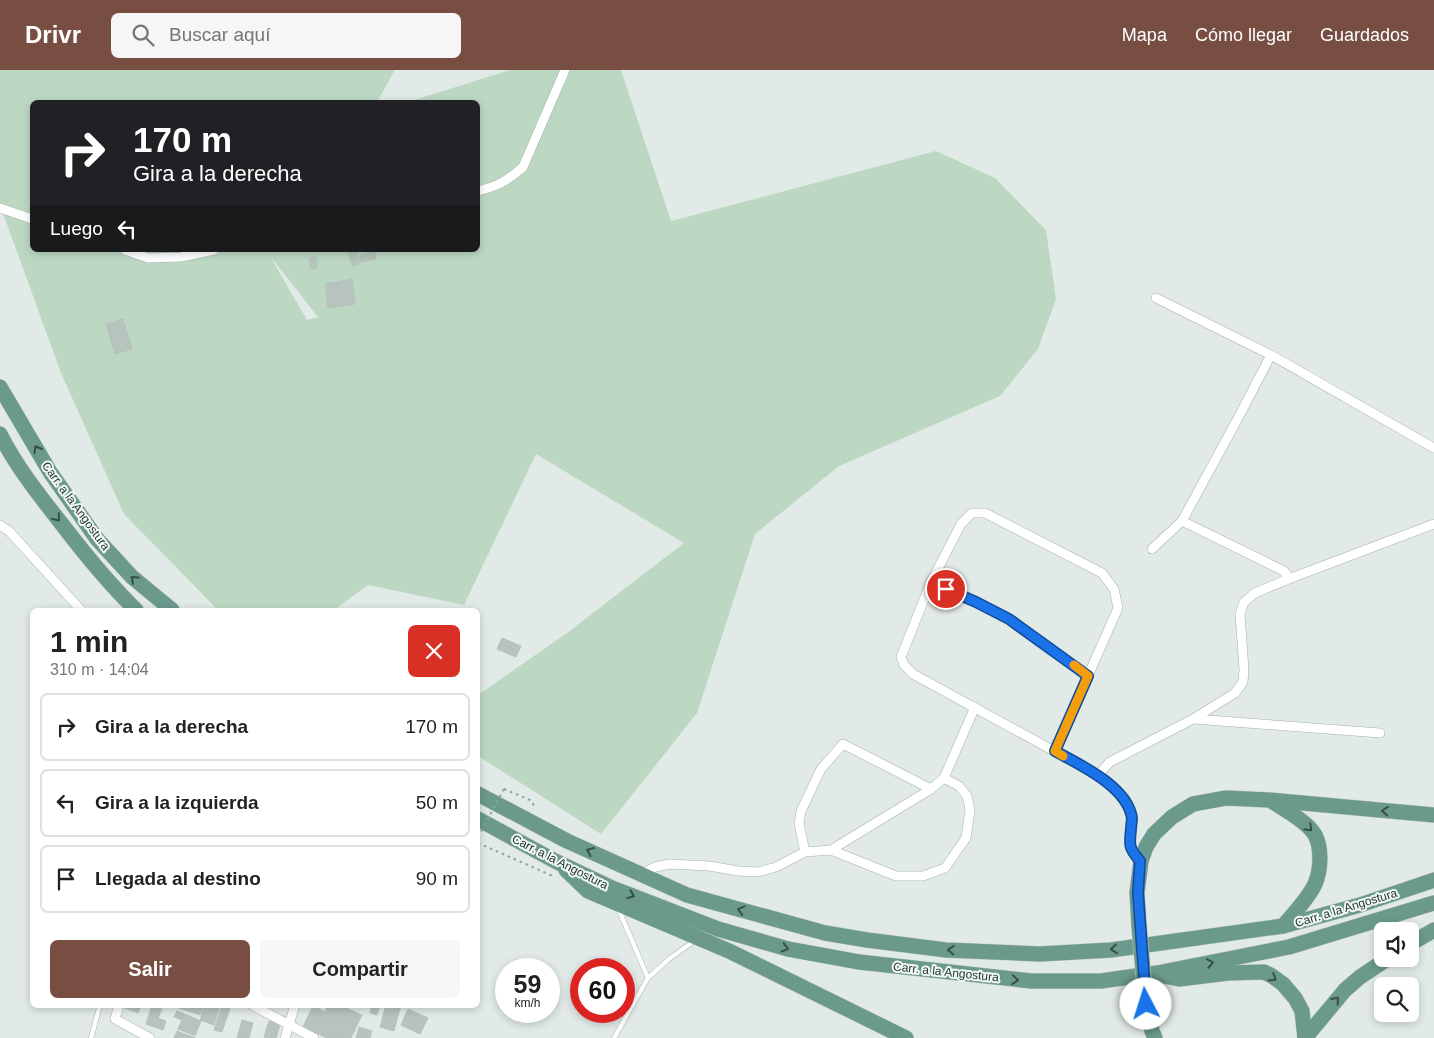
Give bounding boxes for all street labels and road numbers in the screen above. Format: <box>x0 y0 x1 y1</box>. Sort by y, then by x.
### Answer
street label: Carr. a la Angostura <box>39 459 113 553</box>
street label: Carr. a la Angostura <box>510 832 611 892</box>
street label: Carr. a la Angostura <box>1293 886 1399 930</box>
street label: Carr. a la Angostura <box>893 959 1000 985</box>

